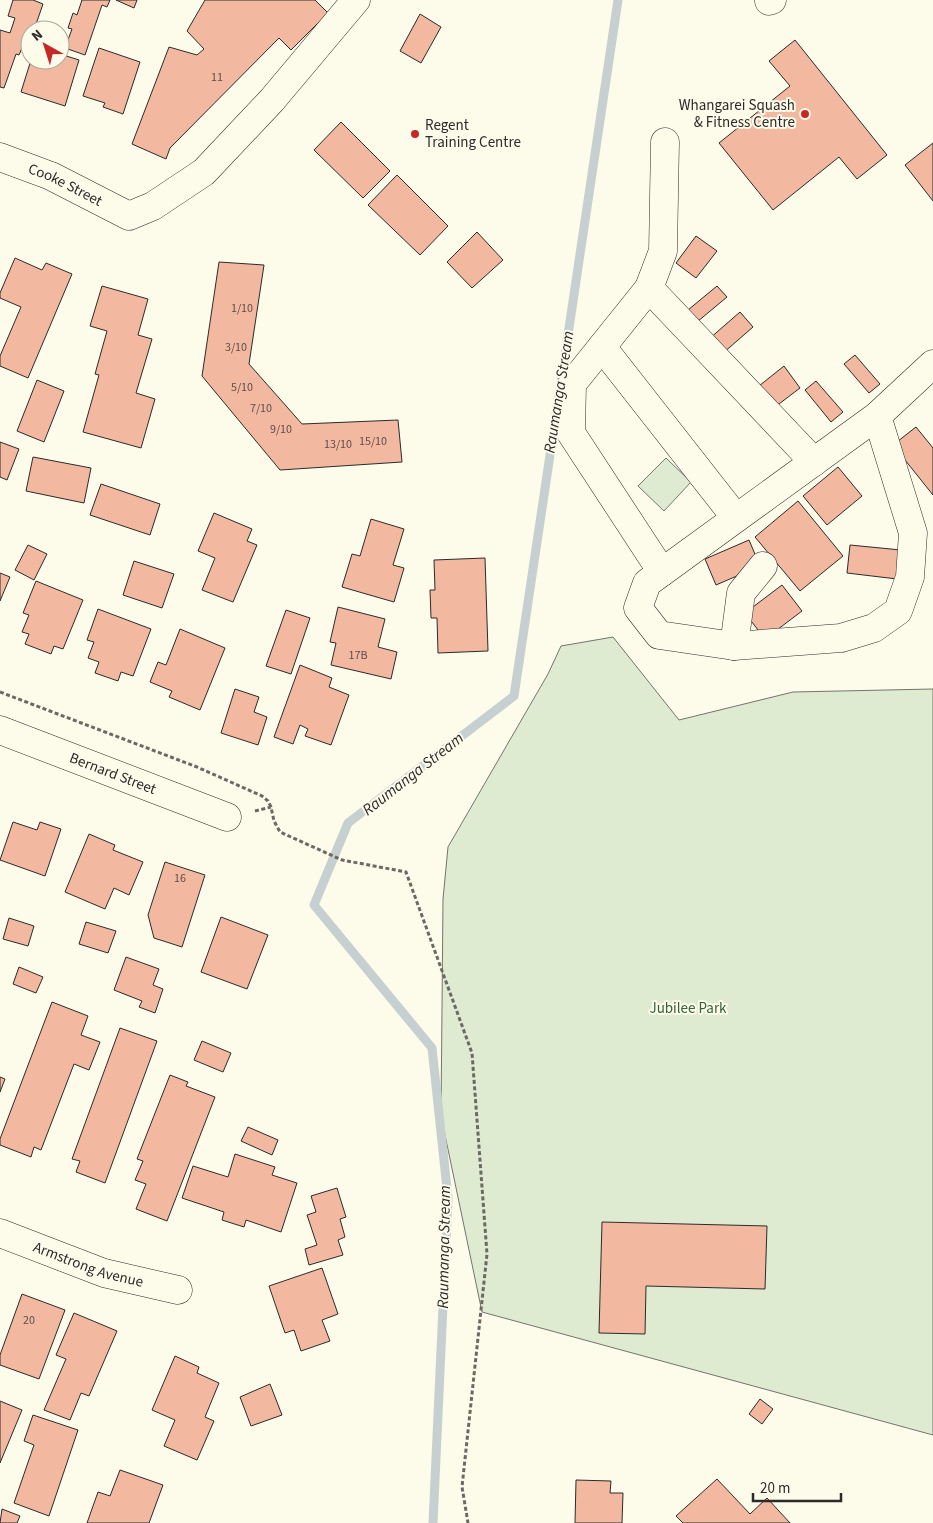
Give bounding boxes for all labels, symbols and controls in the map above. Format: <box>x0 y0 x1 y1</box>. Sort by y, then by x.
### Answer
north arrow <box>20 20 70 70</box>
text: N <box>28 25 47 46</box>
house number: 11 <box>211 69 223 86</box>
place label: Whangarei Squash & Fitness Centre <box>679 95 795 133</box>
marker: Whangarei Squash & Fitness Centre <box>799 108 811 120</box>
place label: Regent Training Centre <box>425 115 521 153</box>
marker: Regent Training Centre <box>409 128 421 140</box>
street label: Cooke Street <box>25 158 106 211</box>
house number: 1/10 <box>231 300 253 317</box>
water label: Raumanga Stream <box>538 329 580 455</box>
house number: 3/10 <box>225 339 247 356</box>
house number: 5/10 <box>231 379 253 396</box>
house number: 7/10 <box>250 400 272 417</box>
house number: 9/10 <box>270 421 292 438</box>
house number: 15/10 <box>359 433 387 450</box>
house number: 13/10 <box>324 436 352 453</box>
house number: 17B <box>349 647 367 664</box>
water label: Raumanga Stream <box>358 727 468 821</box>
street label: Bernard Street <box>67 747 159 799</box>
house number: 16 <box>174 870 186 887</box>
park label: Jubilee Park <box>649 998 727 1019</box>
water label: Raumanga Stream <box>432 1185 456 1309</box>
street label: Armstrong Avenue <box>30 1236 145 1292</box>
house number: 20 <box>23 1312 35 1329</box>
scale bar <box>753 1470 840 1502</box>
text: 20 m <box>760 1478 790 1499</box>

